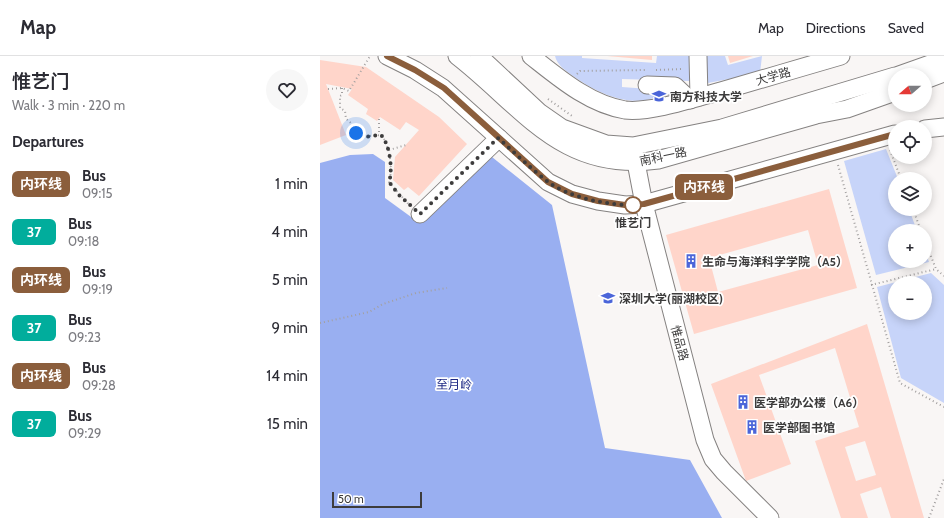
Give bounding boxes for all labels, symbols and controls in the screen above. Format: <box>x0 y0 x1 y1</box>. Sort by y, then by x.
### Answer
text: Map <box>20 16 56 39</box>
text: Map <box>758 19 784 37</box>
text: Directions <box>806 19 866 37</box>
text: Saved <box>888 19 924 37</box>
street label: 大学路 <box>754 64 792 88</box>
north arrow <box>888 68 932 112</box>
map controls <box>888 68 932 320</box>
button: heart <box>266 69 308 111</box>
text: 惟艺门 <box>12 70 69 93</box>
school or university icon: 南方科技大学 <box>651 88 667 104</box>
place label: 南方科技大学 <box>670 89 742 104</box>
text: Walk · 3 min · 220 m <box>12 97 125 113</box>
button: locate <box>888 120 932 164</box>
your location <box>346 123 366 143</box>
text: Departures <box>12 133 84 151</box>
street label: 南科一路 <box>638 144 688 168</box>
text: Bus <box>82 167 106 185</box>
button: layers <box>888 172 932 216</box>
line badge: 内环线 <box>681 174 727 200</box>
text: 内环线 <box>20 175 62 193</box>
text: 1 min <box>275 175 308 193</box>
text: 内环线 <box>683 178 725 196</box>
text: 09:15 <box>82 185 112 201</box>
marker: 惟艺门 <box>624 196 642 214</box>
text: Bus <box>68 215 92 233</box>
place label: 惟艺门 <box>615 215 651 230</box>
text: 37 <box>27 223 41 241</box>
text: 4 min <box>271 223 308 241</box>
button: + <box>888 224 932 268</box>
text: 09:18 <box>68 233 99 249</box>
building icon: 生命与海洋科学学院（A5） <box>683 253 699 269</box>
place label: 生命与海洋科学学院（A5） <box>702 254 848 269</box>
text: Bus <box>82 263 106 281</box>
text: 内环线 <box>20 271 62 289</box>
text: 5 min <box>272 271 308 289</box>
button: − <box>888 276 932 320</box>
text: 09:19 <box>82 281 113 297</box>
school or university icon: 深圳大学(丽湖校区) <box>600 290 616 306</box>
place label: 深圳大学(丽湖校区) <box>619 291 723 306</box>
text: Bus <box>68 311 92 329</box>
text: 37 <box>27 319 41 337</box>
text: 9 min <box>271 319 308 337</box>
street label: 惟品路 <box>668 324 692 362</box>
text: 09:23 <box>68 329 101 345</box>
text: Bus <box>82 359 106 377</box>
text: 内环线 <box>20 367 62 385</box>
text: 14 min <box>266 367 308 385</box>
text: 09:28 <box>82 377 116 393</box>
park label: 至月岭 <box>436 377 472 392</box>
building icon: 医学部办公楼（A6） <box>735 394 751 410</box>
place label: 医学部办公楼（A6） <box>754 395 864 410</box>
text: Bus <box>68 407 92 425</box>
text: 37 <box>27 415 41 433</box>
text: 15 min <box>267 415 308 433</box>
building icon: 医学部图书馆 <box>744 419 760 435</box>
place label: 医学部图书馆 <box>763 420 835 435</box>
text: 09:29 <box>68 425 101 441</box>
scale bar <box>332 490 422 509</box>
text: 50 m <box>338 492 364 506</box>

